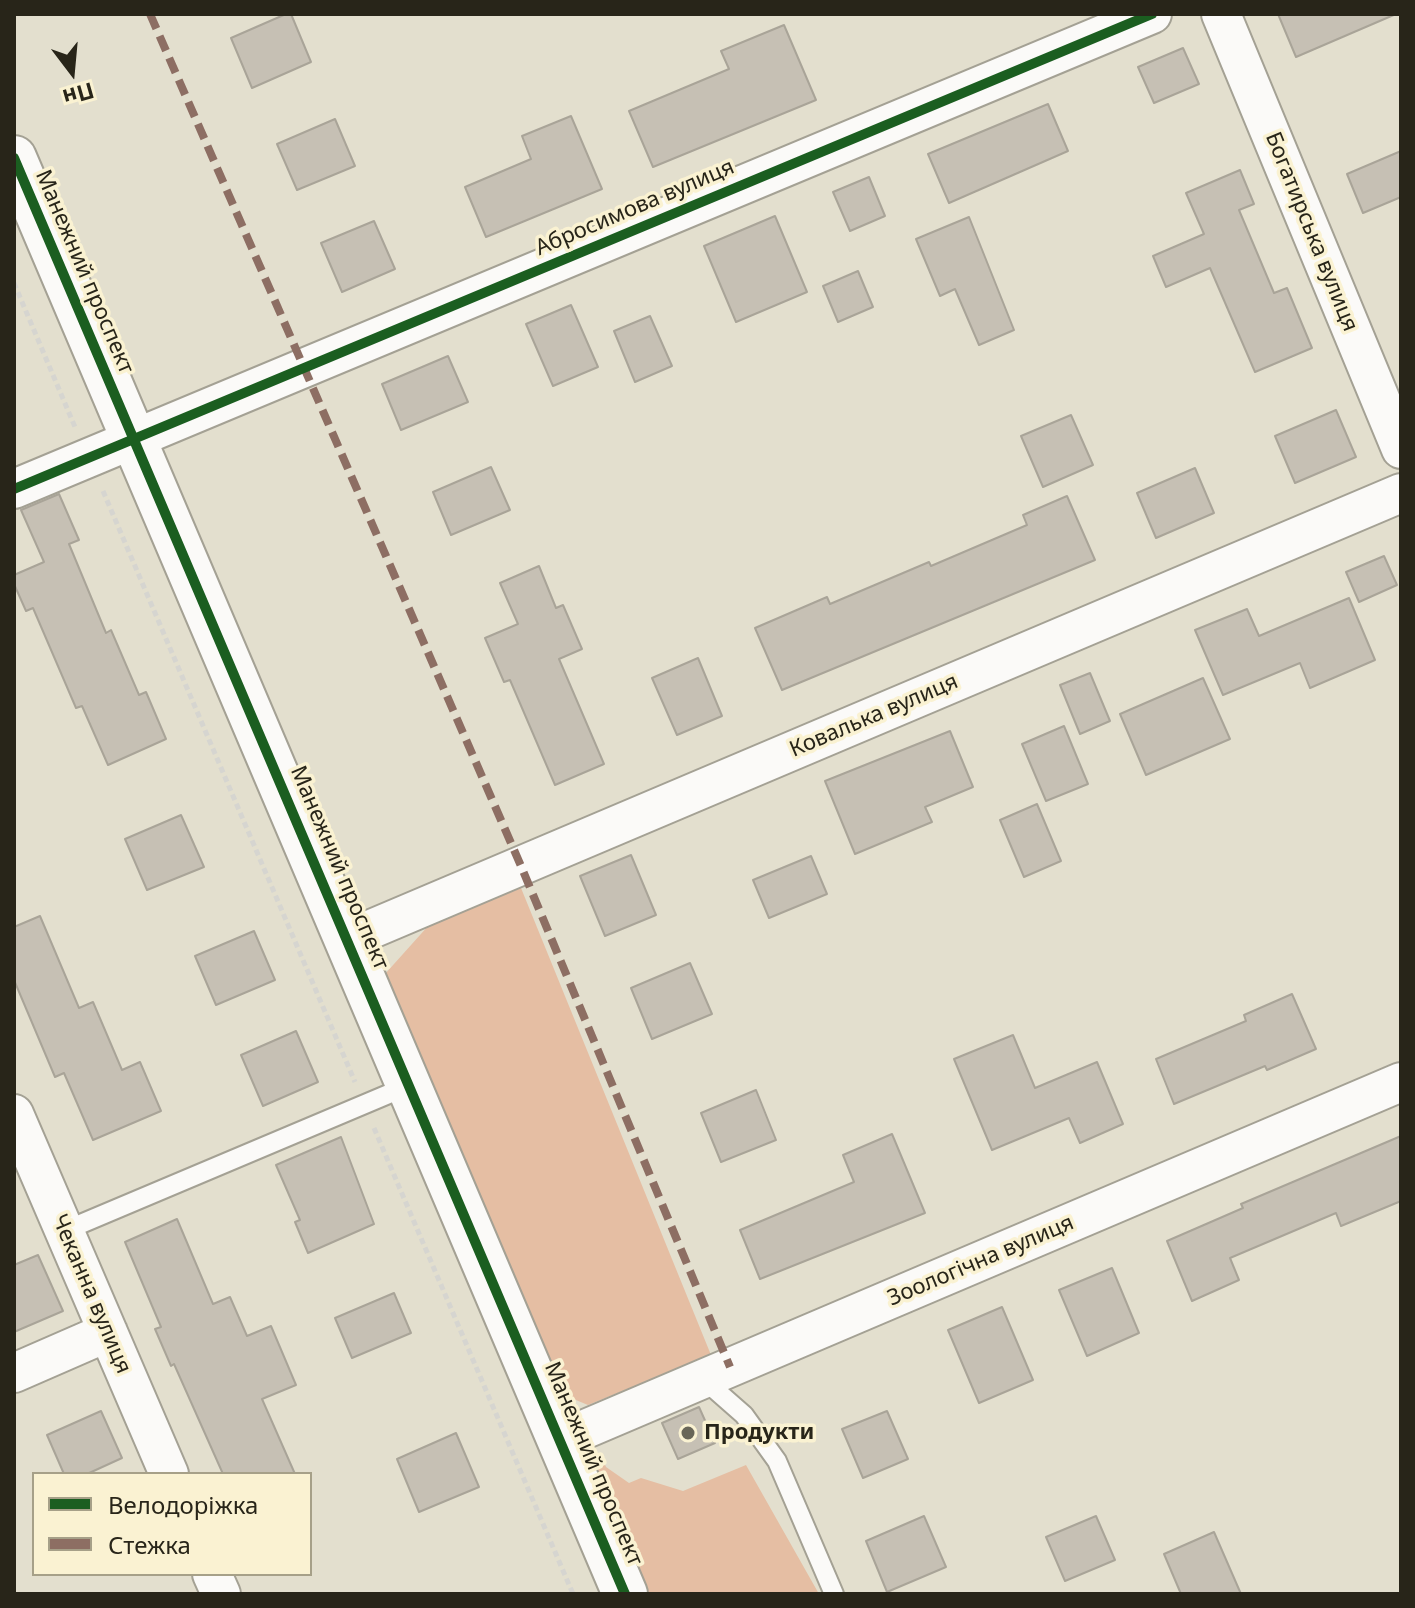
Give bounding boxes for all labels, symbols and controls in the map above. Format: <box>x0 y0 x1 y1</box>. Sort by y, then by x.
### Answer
north arrow <box>32 32 112 112</box>
text: Пн <box>59 76 98 114</box>
street label: Богатирська вулиця <box>1259 129 1363 335</box>
street label: Абросимова вулиця <box>532 154 738 262</box>
street label: Манежний проспект <box>29 166 139 378</box>
street label: Ковалька вулиця <box>786 669 962 763</box>
street label: Манежний проспект <box>284 762 394 974</box>
street label: Чеканна вулиця <box>46 1210 136 1378</box>
street label: Зоологічна вулиця <box>884 1210 1078 1312</box>
street label: Манежний проспект <box>538 1358 648 1570</box>
place label: Продукти <box>704 1420 814 1446</box>
marker: Продукти <box>679 1424 697 1442</box>
legend <box>32 1472 312 1576</box>
text: Велодоріжка <box>108 1488 258 1521</box>
text: Стежка <box>108 1528 191 1561</box>

